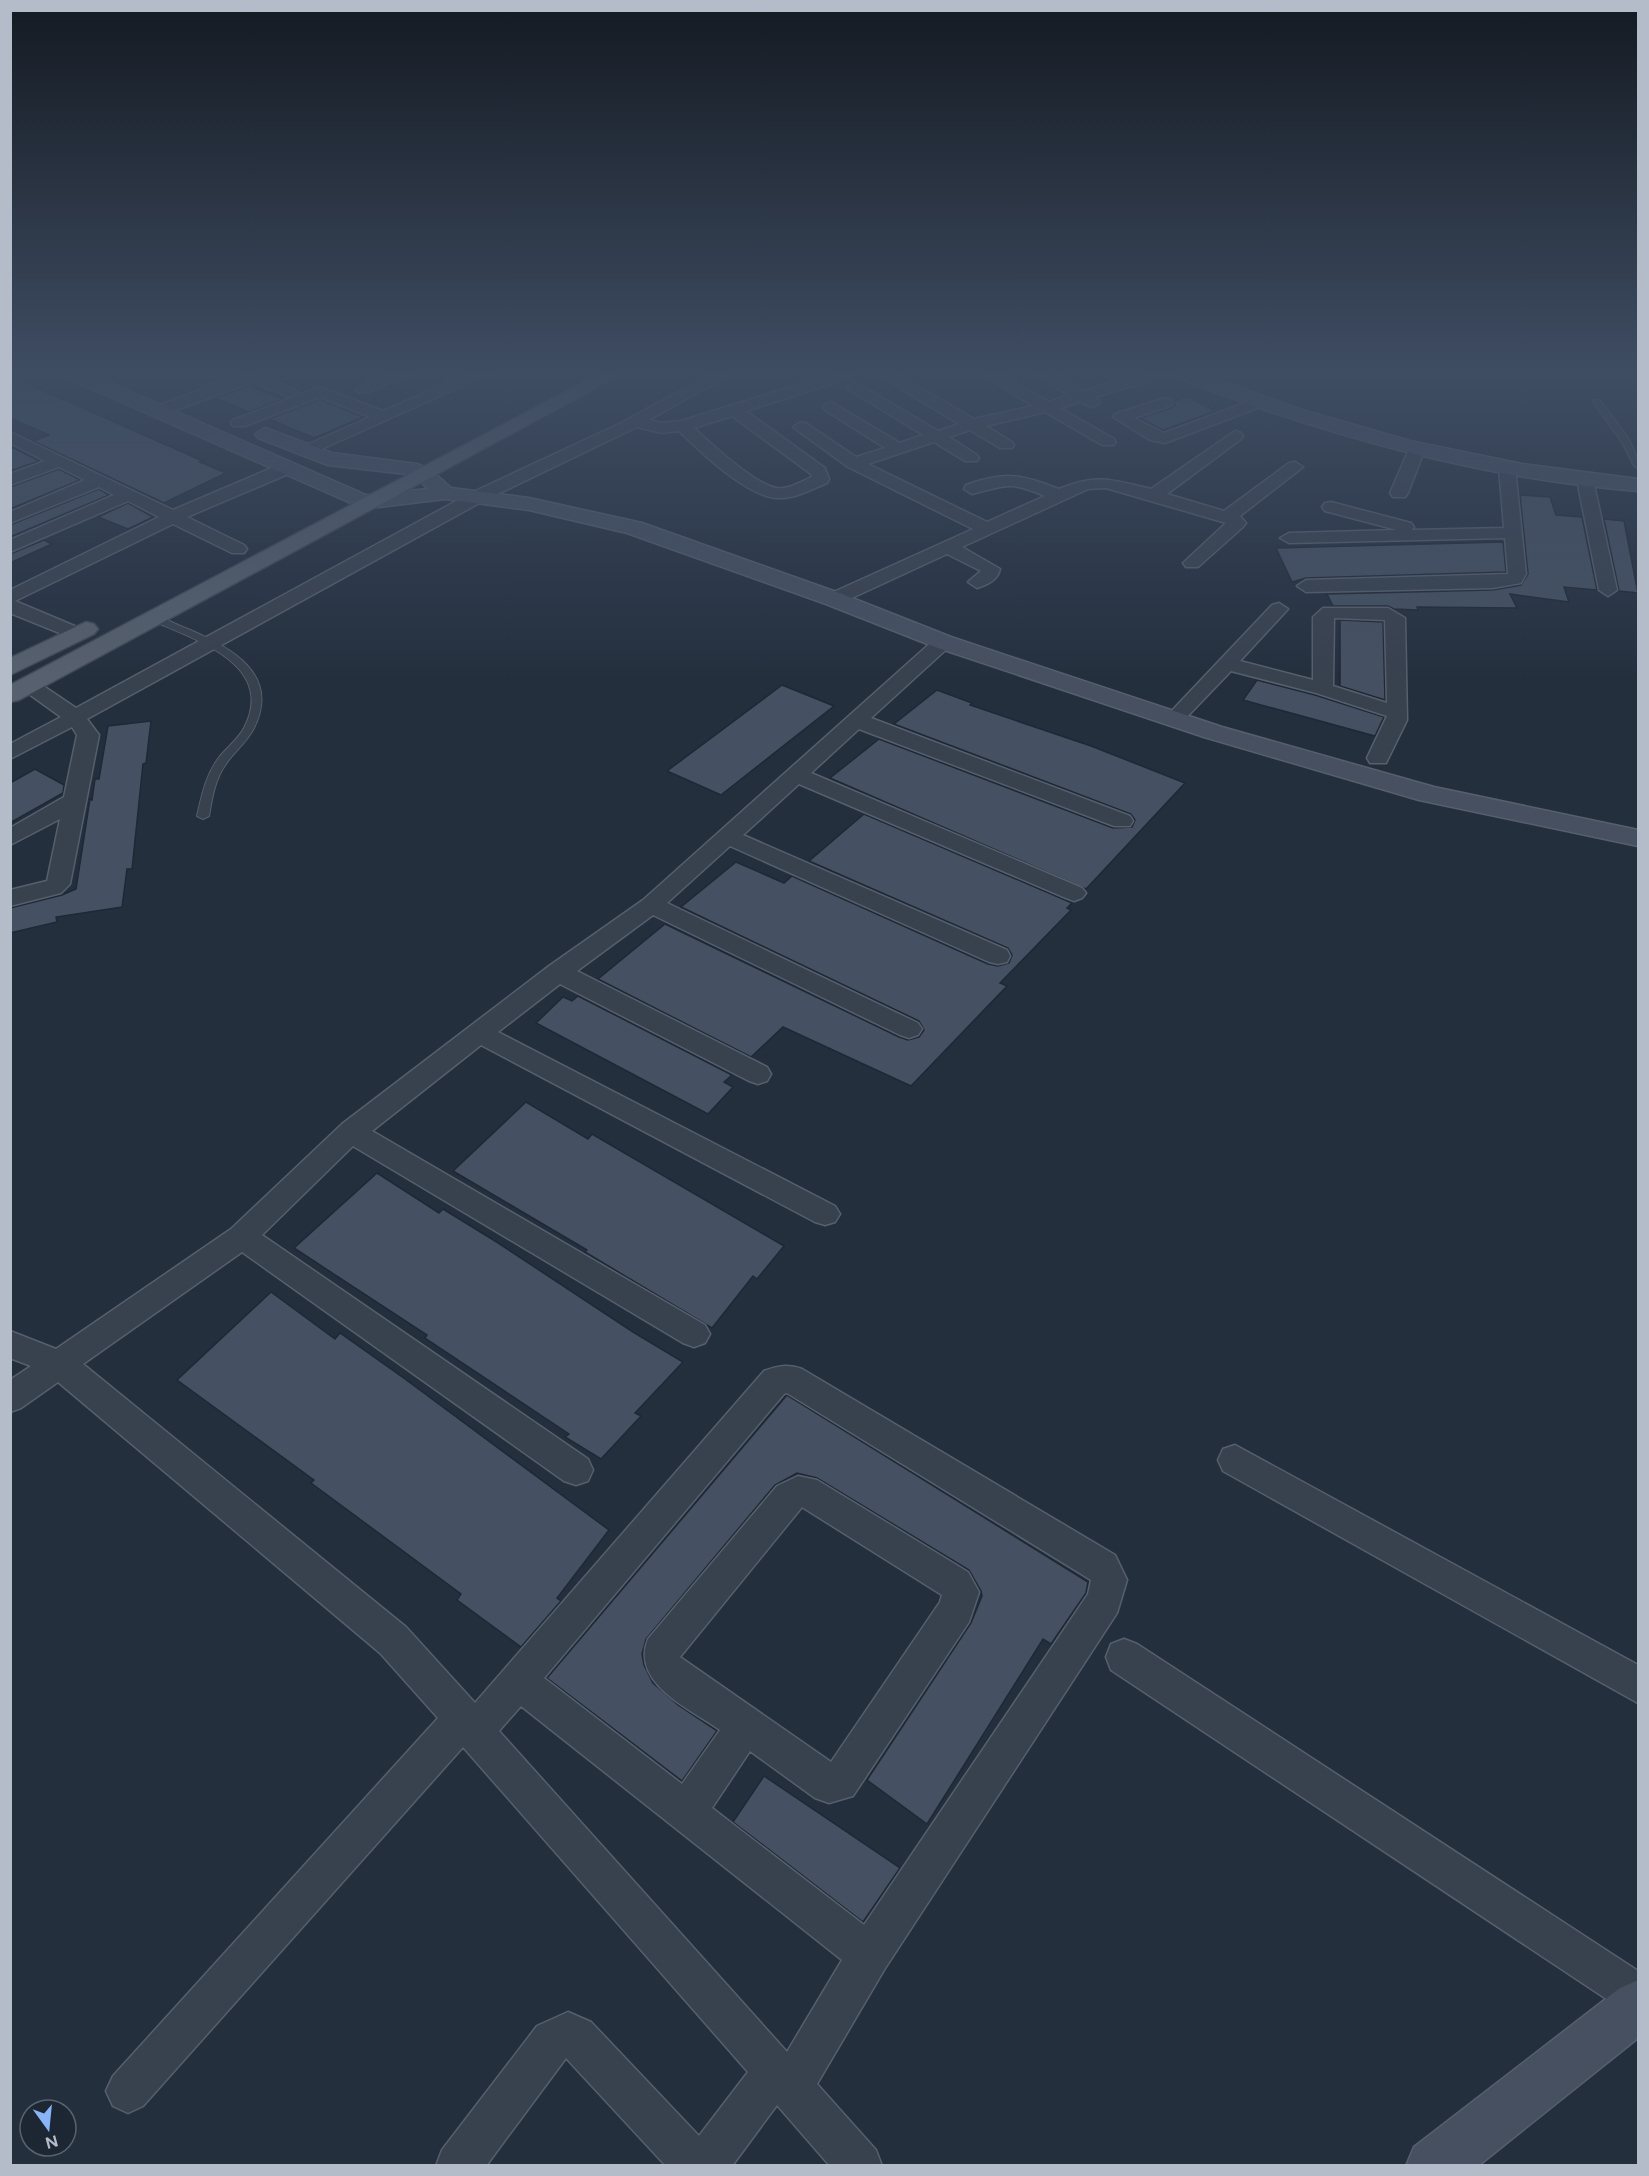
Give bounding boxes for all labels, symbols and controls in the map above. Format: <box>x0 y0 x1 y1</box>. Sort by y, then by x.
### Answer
north arrow <box>18 2098 78 2158</box>
text: N <box>43 2131 60 2153</box>

